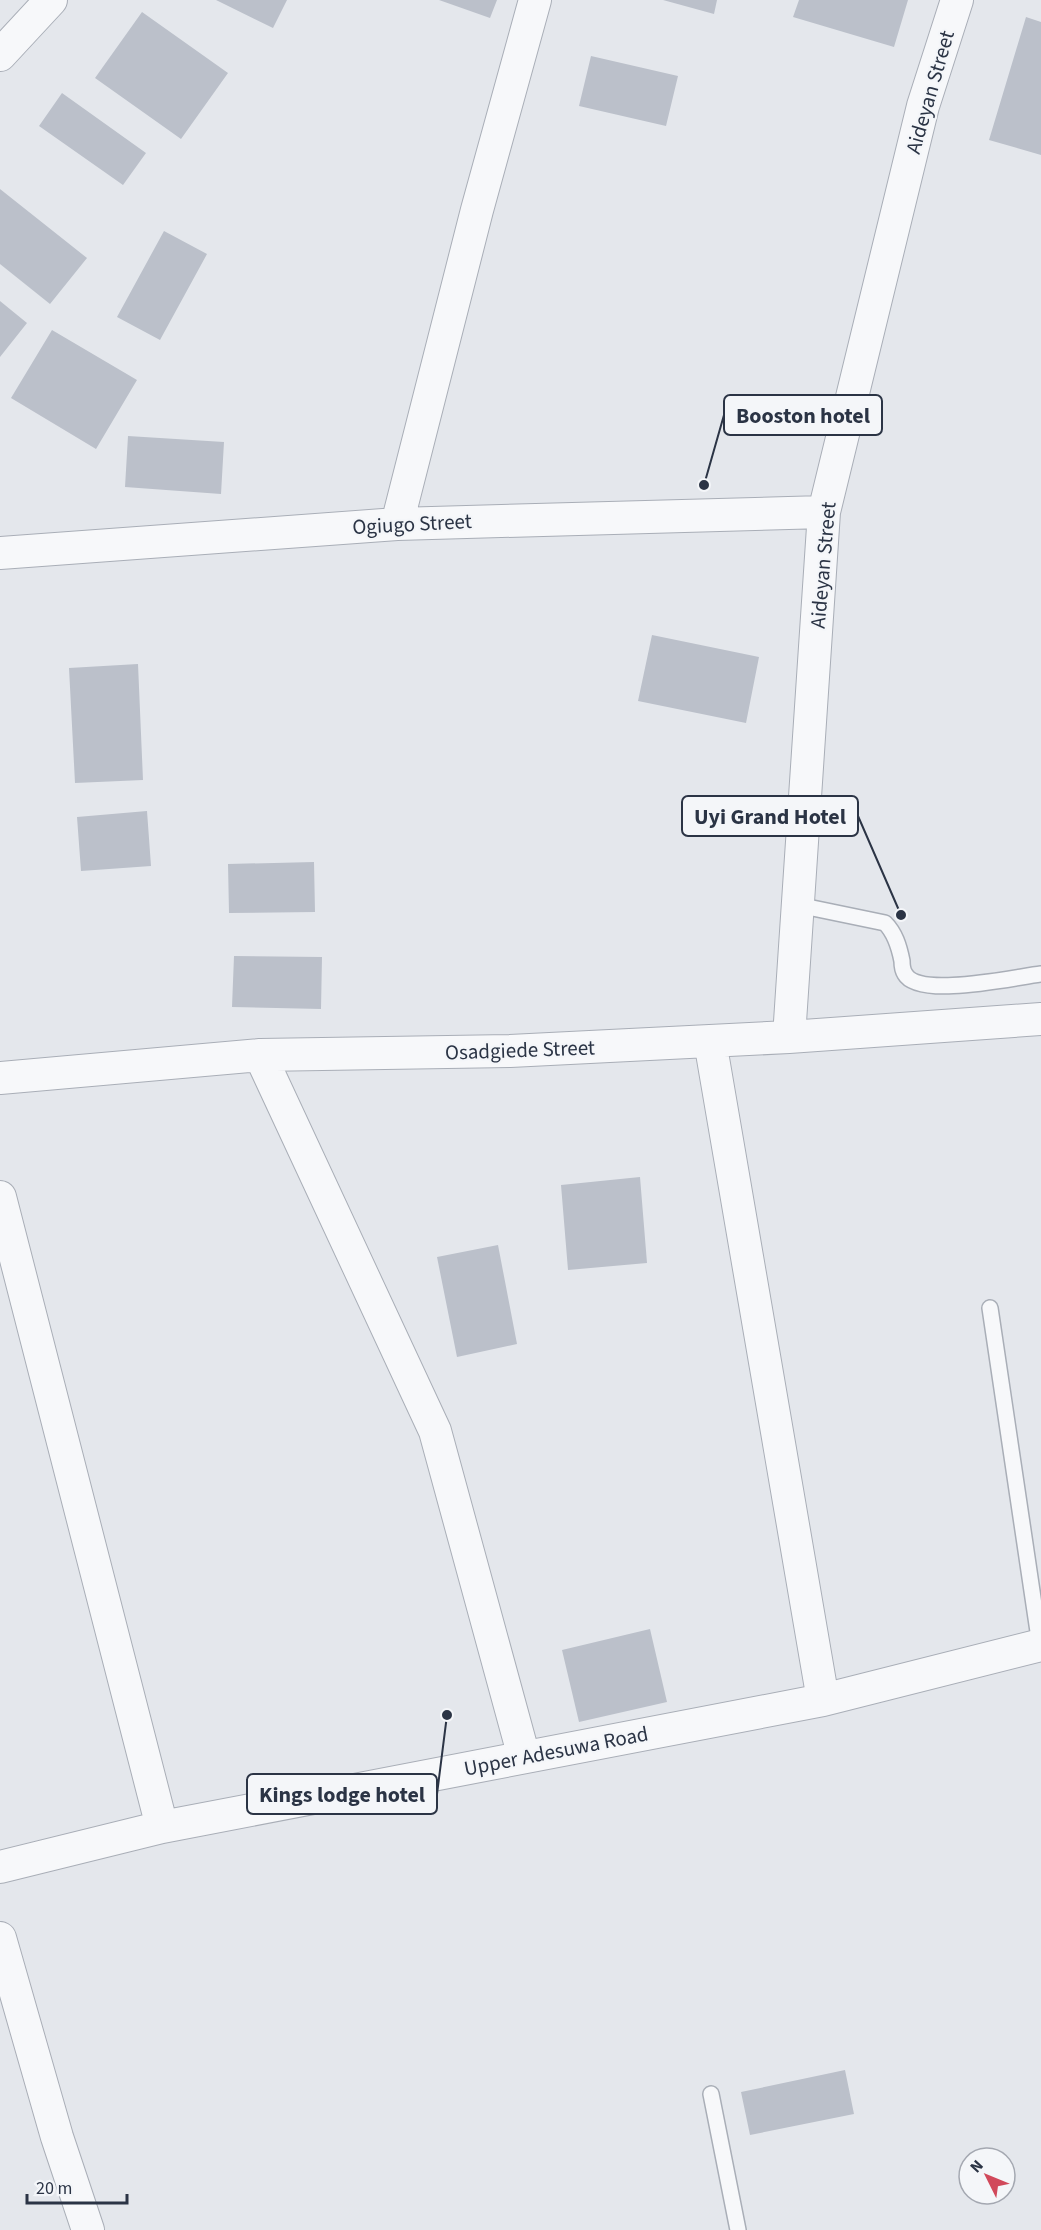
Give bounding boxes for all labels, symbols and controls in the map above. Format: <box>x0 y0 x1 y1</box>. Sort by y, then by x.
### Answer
street label: Aideyan Street <box>898 27 962 157</box>
callout: Booston hotel <box>724 395 882 435</box>
text: Booston hotel <box>736 400 871 432</box>
street label: Aideyan Street <box>803 500 843 630</box>
street label: Ogiugo Street <box>351 506 473 542</box>
callout: Uyi Grand Hotel <box>682 796 858 836</box>
text: Uyi Grand Hotel <box>694 801 847 833</box>
street label: Osadgiede Street <box>445 1032 595 1068</box>
street label: Upper Adesuwa Road <box>461 1718 651 1784</box>
callout: Kings lodge hotel <box>247 1774 437 1814</box>
text: Kings lodge hotel <box>259 1779 426 1811</box>
north arrow <box>957 2146 1017 2206</box>
text: N <box>965 2155 988 2178</box>
scale bar <box>27 2167 128 2205</box>
text: 20 m <box>36 2176 72 2201</box>

